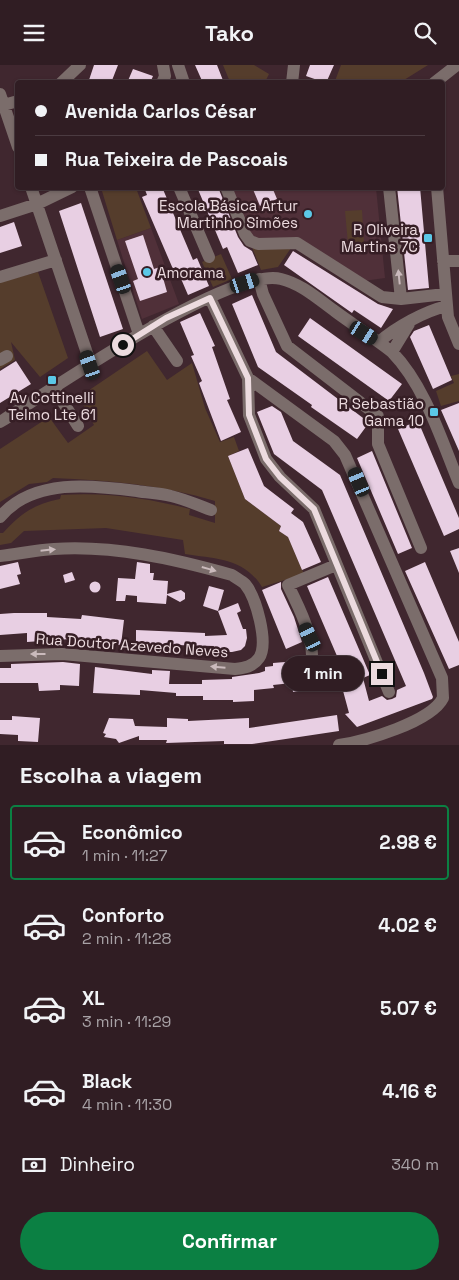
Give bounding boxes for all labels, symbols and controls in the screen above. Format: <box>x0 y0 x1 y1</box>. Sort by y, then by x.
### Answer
icon: menu <box>20 19 48 47</box>
text: Tako <box>205 19 254 47</box>
icon: search <box>411 19 439 47</box>
text: Avenida Carlos César <box>65 99 256 124</box>
text: Rua Teixeira de Pascoais <box>65 147 288 172</box>
place label: Escola Básica Artur Martinho Simões <box>159 196 298 232</box>
marker: Escola Básica Artur Martinho Simões <box>302 208 314 220</box>
place label: R Oliveira Martins 7C <box>341 220 418 256</box>
marker: R Oliveira Martins 7C <box>422 232 434 244</box>
car <box>109 262 132 296</box>
place label: Amorama <box>157 263 225 282</box>
marker: Amorama <box>141 266 153 278</box>
one-way arrow <box>395 269 403 285</box>
car <box>228 271 261 295</box>
car <box>347 319 380 347</box>
route start <box>112 334 134 356</box>
car <box>78 348 101 382</box>
marker: Av Cottinelli Telmo Lte 61 <box>46 374 58 386</box>
place label: Av Cottinelli Telmo Lte 61 <box>8 388 96 424</box>
place label: R Sebastião Gama 10 <box>338 394 424 430</box>
marker: R Sebastião Gama 10 <box>428 406 440 418</box>
car <box>346 465 371 499</box>
one-way arrow <box>41 546 57 554</box>
one-way arrow <box>201 565 216 573</box>
car <box>296 620 323 654</box>
street label: Rua Doutor Azevedo Neves <box>35 629 229 661</box>
one-way arrow <box>30 650 46 658</box>
callout: 1 min <box>282 657 364 691</box>
one-way arrow <box>210 663 226 671</box>
text: 1 min <box>303 663 343 684</box>
route end <box>371 663 393 685</box>
text: Escolha a viagem <box>20 761 202 789</box>
icon: car <box>22 820 67 865</box>
text: Econômico <box>82 820 183 845</box>
text: 2.98 € <box>379 830 437 855</box>
text: 1 min · 11:27 <box>82 845 167 866</box>
icon: car <box>22 903 67 948</box>
text: Conforto <box>82 903 164 928</box>
text: 4.02 € <box>378 913 437 938</box>
text: 2 min · 11:28 <box>82 928 172 949</box>
icon: car <box>22 986 67 1031</box>
text: XL <box>82 986 105 1011</box>
text: 5.07 € <box>380 996 437 1021</box>
text: 3 min · 11:29 <box>82 1011 171 1032</box>
icon: car <box>22 1069 67 1114</box>
text: Black <box>82 1069 132 1094</box>
text: 4.16 € <box>382 1079 437 1104</box>
text: 4 min · 11:30 <box>82 1094 172 1115</box>
icon: cash <box>20 1151 48 1179</box>
text: Dinheiro <box>60 1152 135 1177</box>
text: 340 m <box>391 1154 439 1175</box>
button: Confirmar <box>20 1212 439 1270</box>

